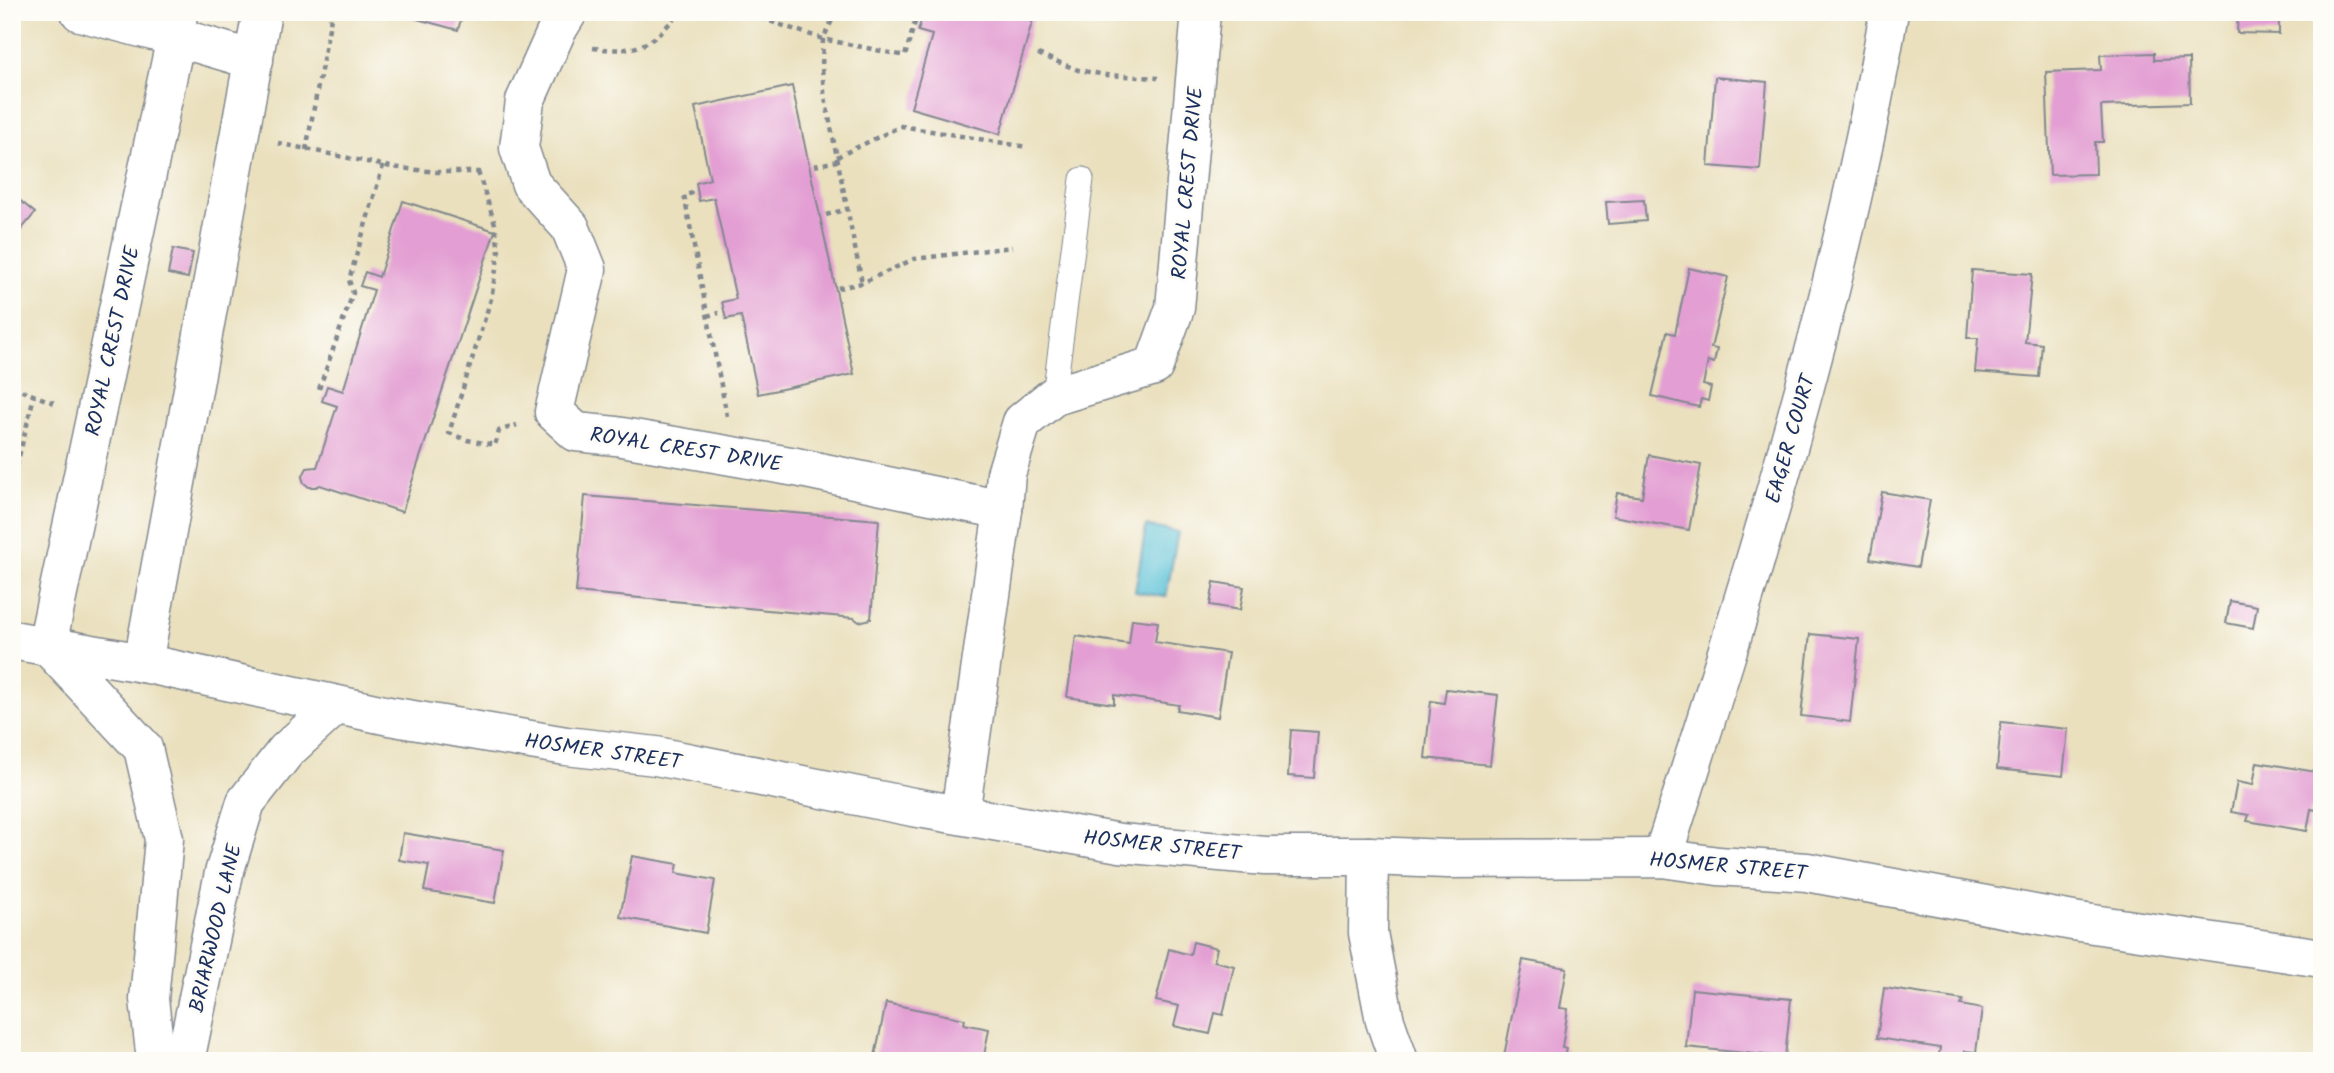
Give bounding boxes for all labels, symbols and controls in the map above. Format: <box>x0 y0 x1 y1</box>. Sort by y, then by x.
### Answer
street label: ROYAL CREST DRIVE <box>1164 85 1213 281</box>
street label: ROYAL CREST DRIVE <box>77 243 150 439</box>
street label: EAGER COURT <box>1757 370 1826 508</box>
street label: ROYAL CREST DRIVE <box>588 419 785 482</box>
street label: HOSMER STREET <box>522 725 685 780</box>
street label: HOSMER STREET <box>1082 822 1244 871</box>
street label: BRIARWOOD LANE <box>181 840 252 1016</box>
street label: HOSMER STREET <box>1648 844 1810 891</box>

